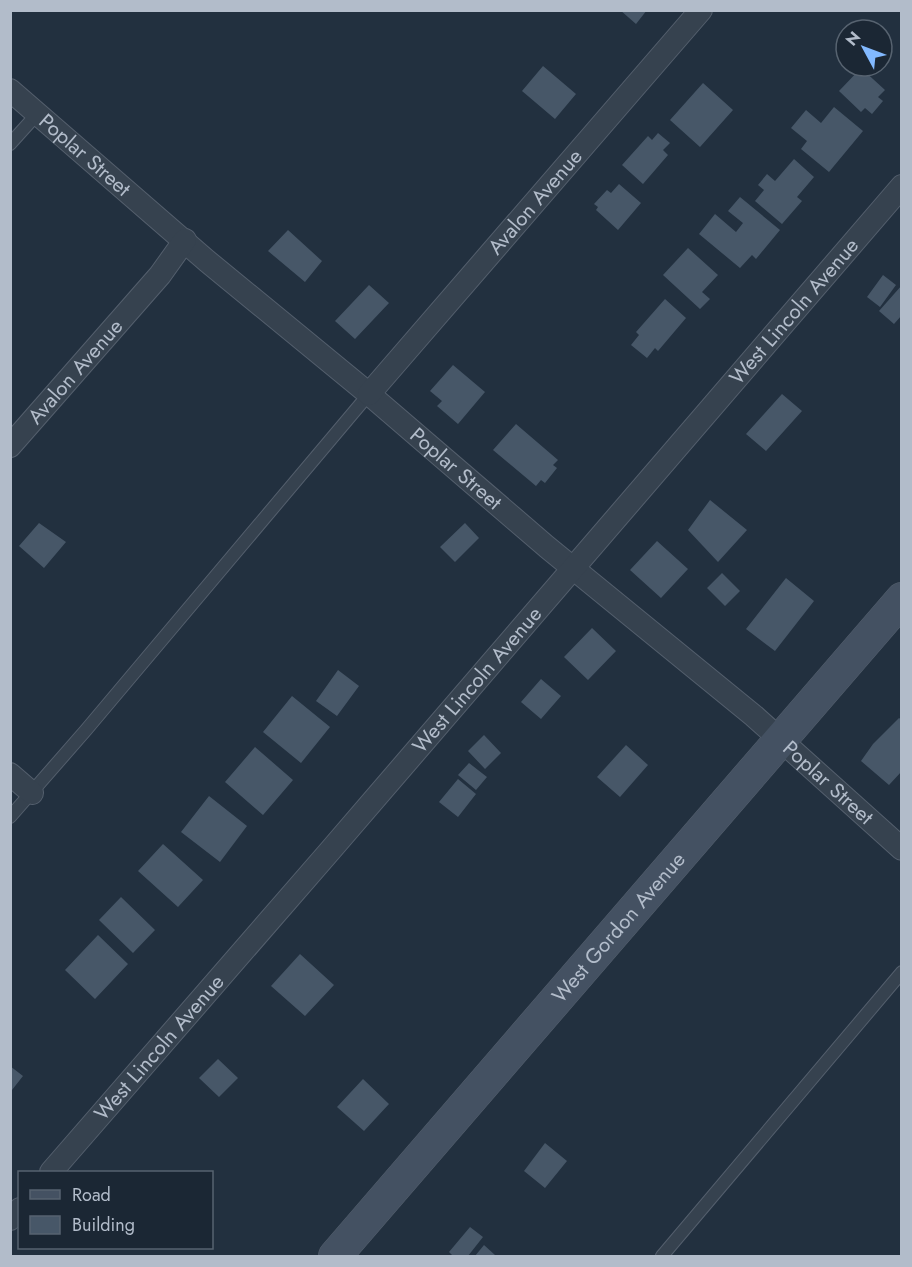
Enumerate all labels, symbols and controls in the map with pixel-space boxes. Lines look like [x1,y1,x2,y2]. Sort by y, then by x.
north arrow [834,18,894,78]
text: N [840,26,866,51]
street label: Poplar Street [32,107,137,203]
street label: Avalon Avenue [481,142,590,261]
street label: West Lincoln Avenue [722,231,866,391]
street label: Avalon Avenue [21,312,130,431]
street label: Poplar Street [403,420,508,517]
street label: West Lincoln Avenue [405,600,549,760]
street label: Poplar Street [776,734,880,831]
street label: West Gordon Avenue [545,845,692,1010]
street label: West Lincoln Avenue [87,968,231,1127]
legend [18,1171,213,1249]
text: Road [72,1182,111,1208]
text: Building [72,1212,135,1238]

